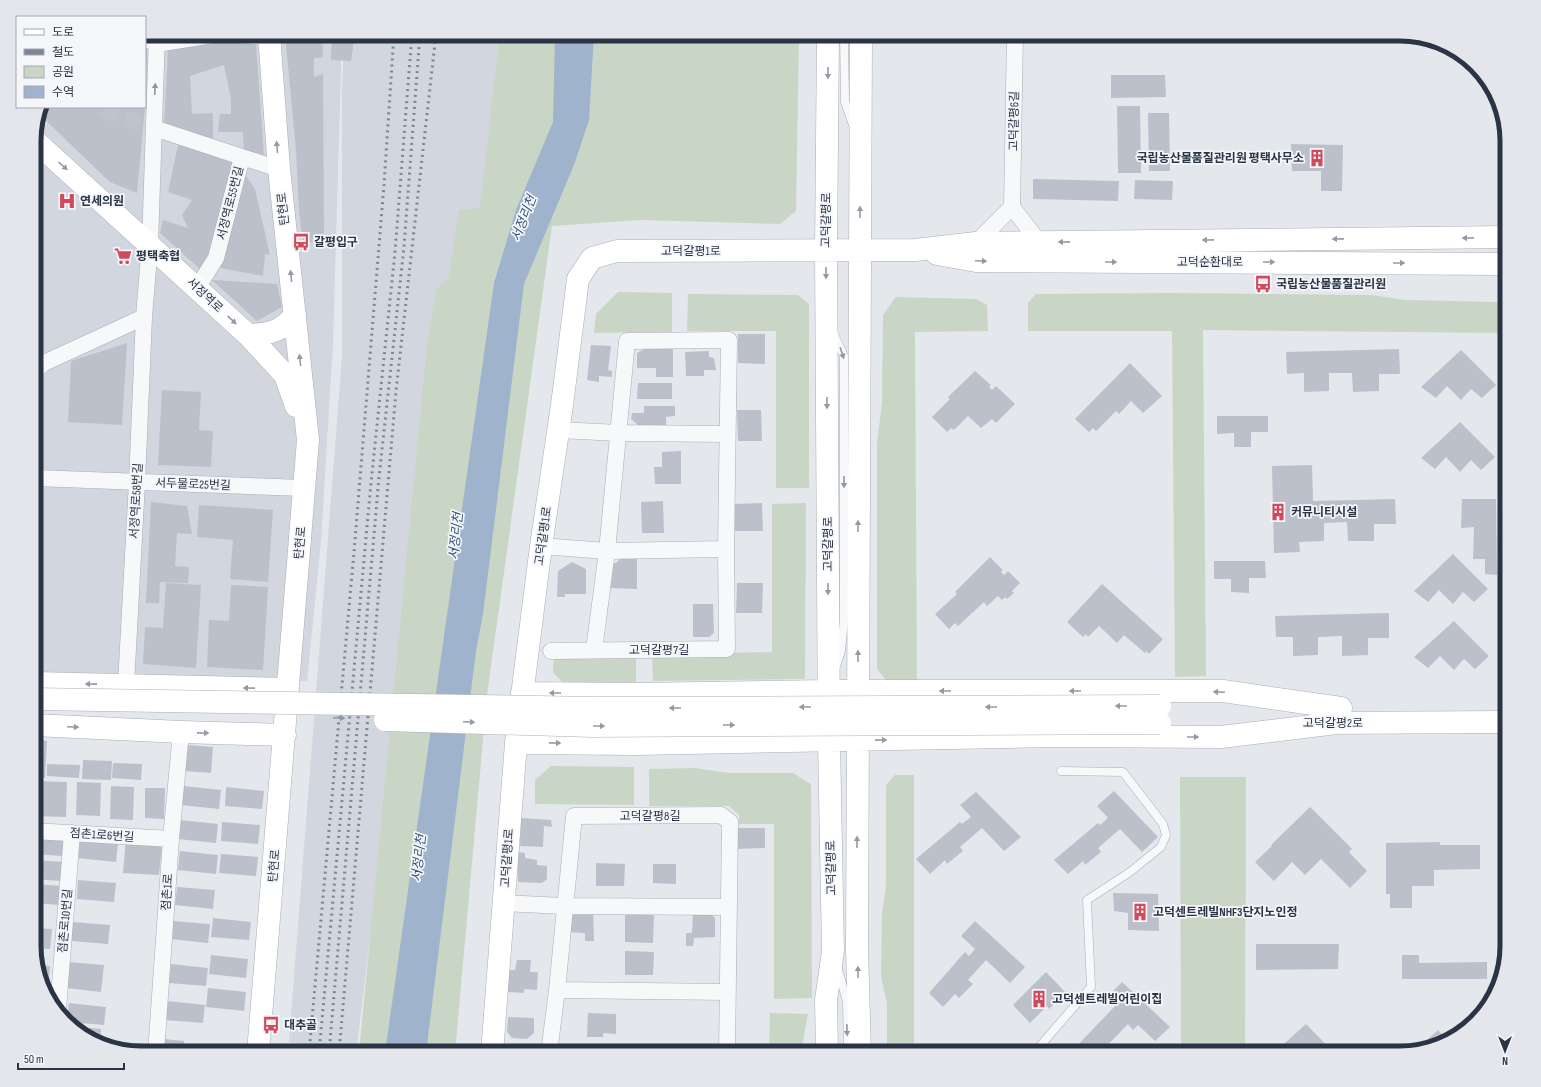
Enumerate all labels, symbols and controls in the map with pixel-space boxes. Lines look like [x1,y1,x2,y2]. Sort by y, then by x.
legend [16,16,146,108]
text: 도로 [52,25,74,40]
text: 철도 [52,45,74,60]
text: 공원 [52,65,74,80]
one-way arrow [825,67,831,80]
one-way arrow [152,82,158,95]
text: 수역 [52,85,74,100]
street label: 고덕갈평6길 [1006,91,1023,151]
one-way arrow [274,141,280,153]
building icon: 국립농산물품질관리원 평택사무소 [1307,148,1327,168]
place label: 국립농산물품질관리원 평택사무소 [1137,151,1304,166]
one-way arrow [58,161,68,171]
street label: 서정역로55번길 [214,164,247,242]
hospital icon: 연세의원 [57,191,77,211]
street label: 탄현로 [274,192,293,226]
water label: 서정리천 [508,192,540,244]
street label: 고덕갈평로 [819,192,834,248]
place label: 연세의원 [80,194,124,209]
one-way arrow [857,205,863,218]
bus stop icon: 갈평입구 [291,232,311,252]
place label: 갈평입구 [314,235,358,250]
one-way arrow [1461,235,1474,241]
one-way arrow [1331,236,1344,242]
one-way arrow [1201,237,1214,243]
one-way arrow [1057,239,1070,245]
street label: 고덕갈평1로 [661,244,721,259]
supermarket icon: 평택축협 [113,246,133,266]
place label: 평택축협 [136,249,180,264]
street label: 고덕순환대로 [1177,255,1243,270]
one-way arrow [975,258,988,264]
one-way arrow [1105,259,1118,265]
one-way arrow [1263,259,1276,265]
one-way arrow [1393,260,1406,266]
one-way arrow [823,267,829,280]
one-way arrow [287,270,294,282]
bus stop icon: 국립농산물품질관리원 [1253,274,1273,294]
street label: 서정역로 [183,275,226,316]
place label: 국립농산물품질관리원 [1276,277,1386,292]
one-way arrow [226,315,237,324]
one-way arrow [839,347,845,359]
one-way arrow [296,354,303,366]
one-way arrow [824,397,830,410]
street label: 서정역로58번길 [127,463,146,540]
street label: 서두물로25번길 [155,476,231,493]
one-way arrow [841,476,847,489]
building icon: 커뮤니티시설 [1268,502,1288,522]
place label: 커뮤니티시설 [1291,505,1357,520]
street label: 고덕갈평1로 [532,506,555,567]
water label: 서정리천 [446,510,467,561]
street label: 고덕갈평로 [821,516,836,572]
one-way arrow [855,519,861,532]
street label: 탄현로 [292,526,309,560]
one-way arrow [825,583,831,596]
street label: 고덕갈평7길 [629,643,689,658]
one-way arrow [855,649,861,662]
one-way arrow [85,681,97,688]
one-way arrow [242,685,255,691]
one-way arrow [938,688,951,694]
one-way arrow [1068,688,1081,694]
one-way arrow [1213,688,1225,695]
one-way arrow [548,690,561,696]
one-way arrow [1114,703,1127,709]
one-way arrow [798,704,811,710]
one-way arrow [984,704,997,710]
one-way arrow [668,705,681,711]
one-way arrow [333,715,345,722]
street label: 고덕갈평2로 [1303,716,1363,731]
one-way arrow [463,719,475,726]
one-way arrow [723,722,735,729]
one-way arrow [593,723,606,729]
one-way arrow [67,724,80,730]
one-way arrow [197,730,210,736]
one-way arrow [1187,734,1200,740]
one-way arrow [875,736,887,743]
one-way arrow [549,740,562,746]
street label: 고덕갈평8길 [620,809,680,824]
street label: 점촌1로6번길 [69,826,135,845]
street label: 고덕갈평1로 [498,828,517,888]
water label: 서정리천 [409,832,430,883]
one-way arrow [854,835,860,848]
street label: 고덕갈평로 [824,840,839,896]
street label: 탄현로 [266,849,283,883]
street label: 점촌1로 [159,873,176,911]
street label: 점촌로10번길 [55,888,76,954]
building icon: 고덕센트레빌NHF3단지노인정 [1130,902,1150,922]
place label: 고덕센트레빌NHF3단지노인정 [1153,905,1298,920]
one-way arrow [854,966,861,978]
building icon: 고덕센트레빌어린이집 [1029,989,1049,1009]
place label: 고덕센트레빌어린이집 [1052,992,1162,1007]
bus stop icon: 대추골 [261,1015,281,1035]
place label: 대추골 [284,1018,317,1033]
one-way arrow [844,1024,850,1037]
north arrow [1485,1031,1525,1071]
scale bar [18,1045,124,1071]
text: 50 m [24,1052,44,1067]
text: N [1502,1054,1508,1067]

